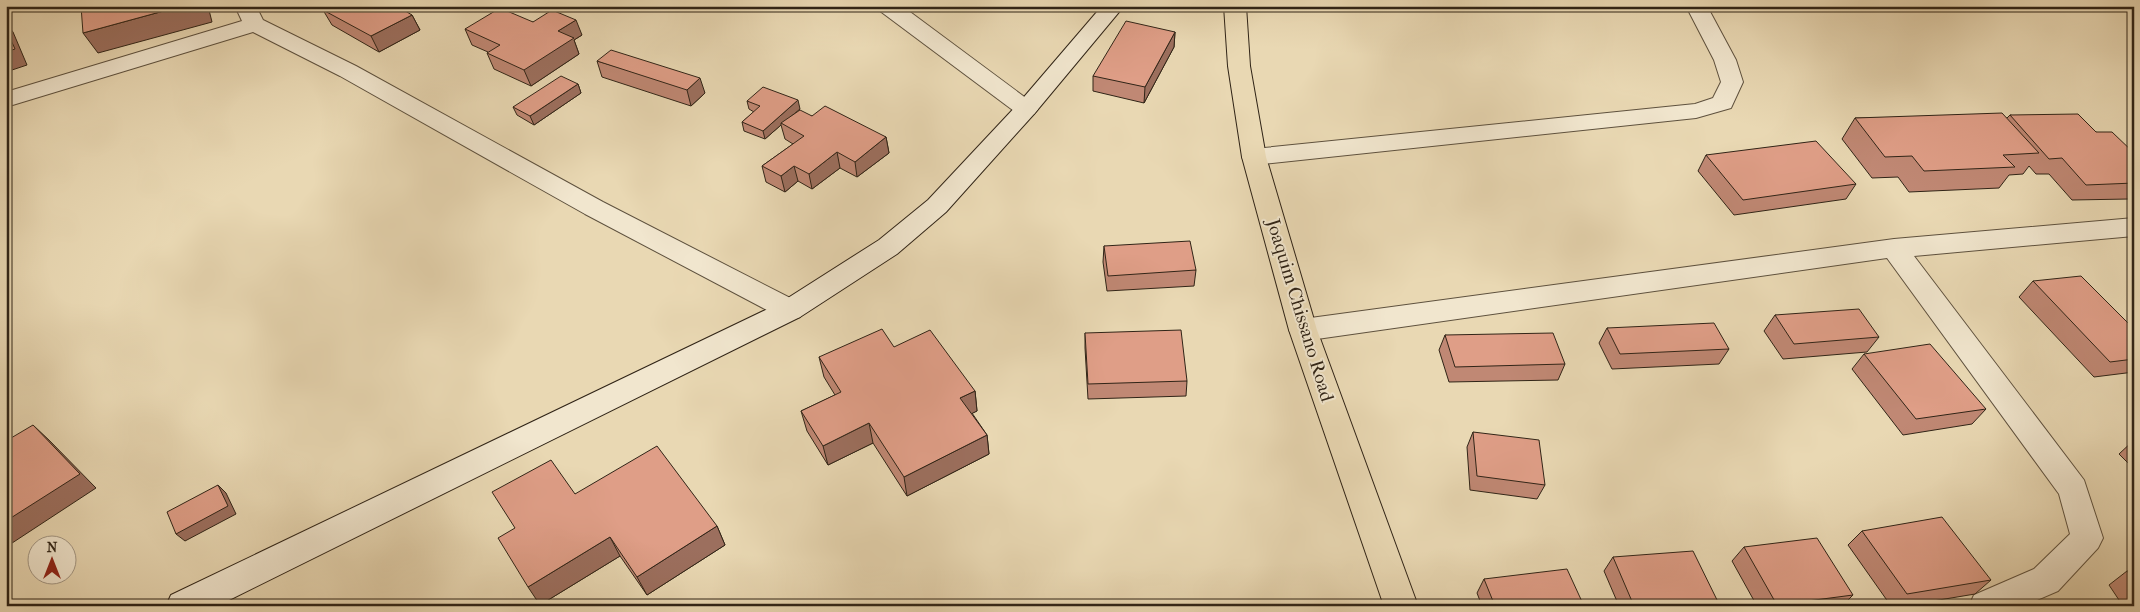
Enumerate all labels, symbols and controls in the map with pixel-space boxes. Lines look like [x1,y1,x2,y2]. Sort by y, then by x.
street label: Joaquim Chissano Road [1261,214,1339,405]
north arrow [28,534,78,584]
text: N [47,539,58,556]

